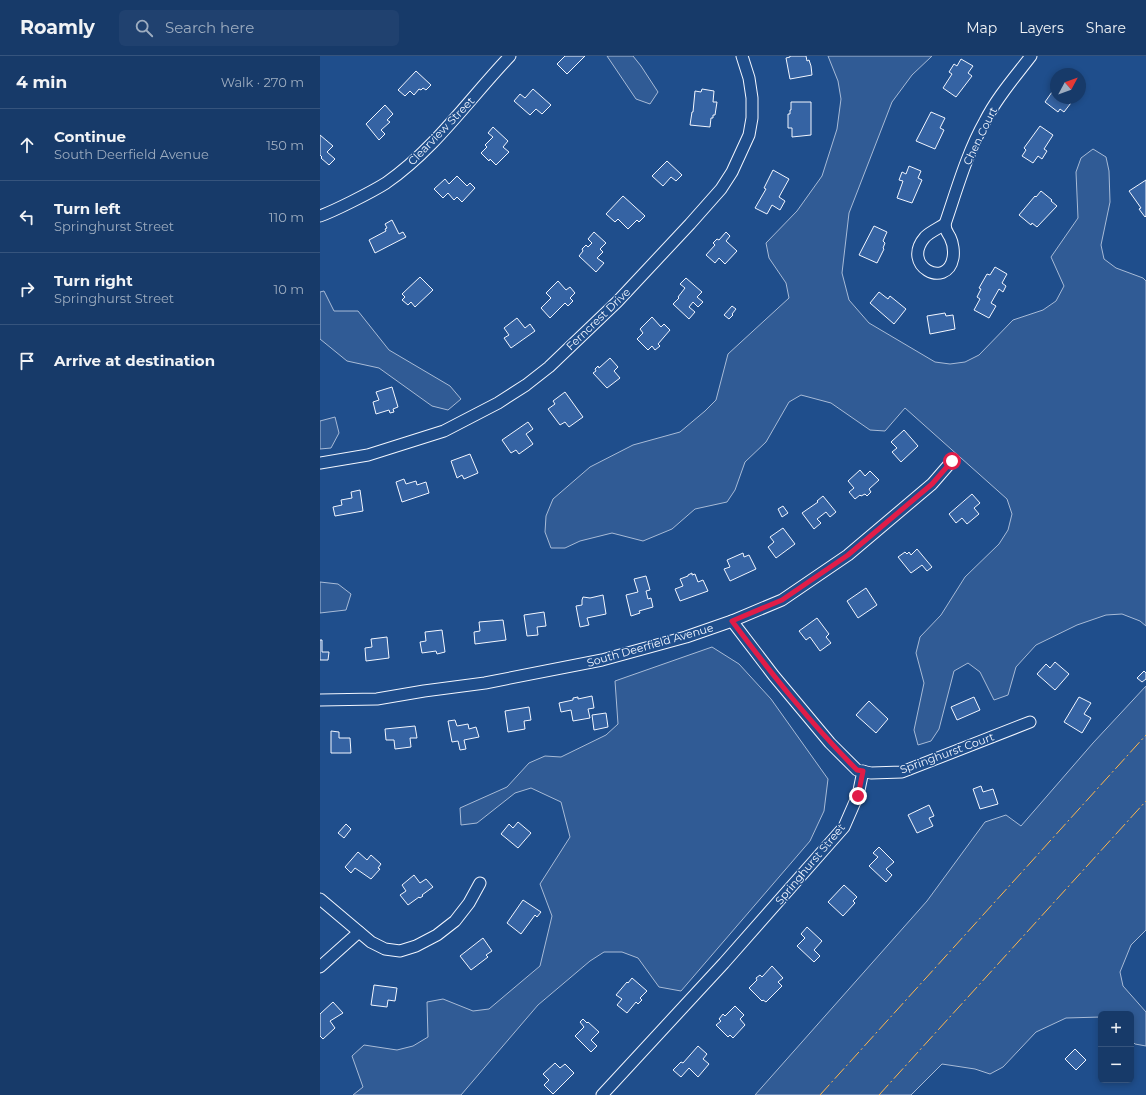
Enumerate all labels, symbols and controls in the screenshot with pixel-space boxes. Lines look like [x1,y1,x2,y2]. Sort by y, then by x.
search box [119,10,399,46]
text: Roamly [20,16,95,39]
icon: search [133,17,155,39]
text: Search here [165,18,254,37]
text: Map [966,19,997,37]
text: Layers [1019,19,1064,37]
text: Share [1086,19,1126,37]
north arrow [1050,68,1086,104]
text: 4 min [16,72,67,92]
text: Walk · 270 m [221,74,304,90]
street label: Clearview Street [405,94,478,168]
street label: Chen Court [960,104,1000,167]
text: Continue [54,127,126,146]
icon: ahead [16,134,38,156]
text: 150 m [266,137,304,153]
text: South Deerfield Avenue [54,146,209,162]
text: Turn left [54,199,121,218]
icon: left [16,206,38,228]
text: 110 m [269,209,304,225]
text: Springhurst Street [54,218,174,234]
text: Turn right [54,271,133,290]
icon: right [16,278,38,300]
text: 10 m [274,281,304,297]
street label: Ferncrest Drive [563,285,633,353]
text: Springhurst Street [54,290,174,306]
icon: arrive [16,350,38,372]
text: Arrive at destination [54,351,215,370]
route start [943,452,961,470]
street label: South Deerfield Avenue [585,620,715,670]
street label: Springhurst Court [898,729,997,777]
route end [849,787,867,805]
street label: Springhurst Street [772,820,848,907]
map controls [1098,1011,1134,1083]
button: + [1098,1011,1134,1047]
button: − [1098,1047,1134,1083]

